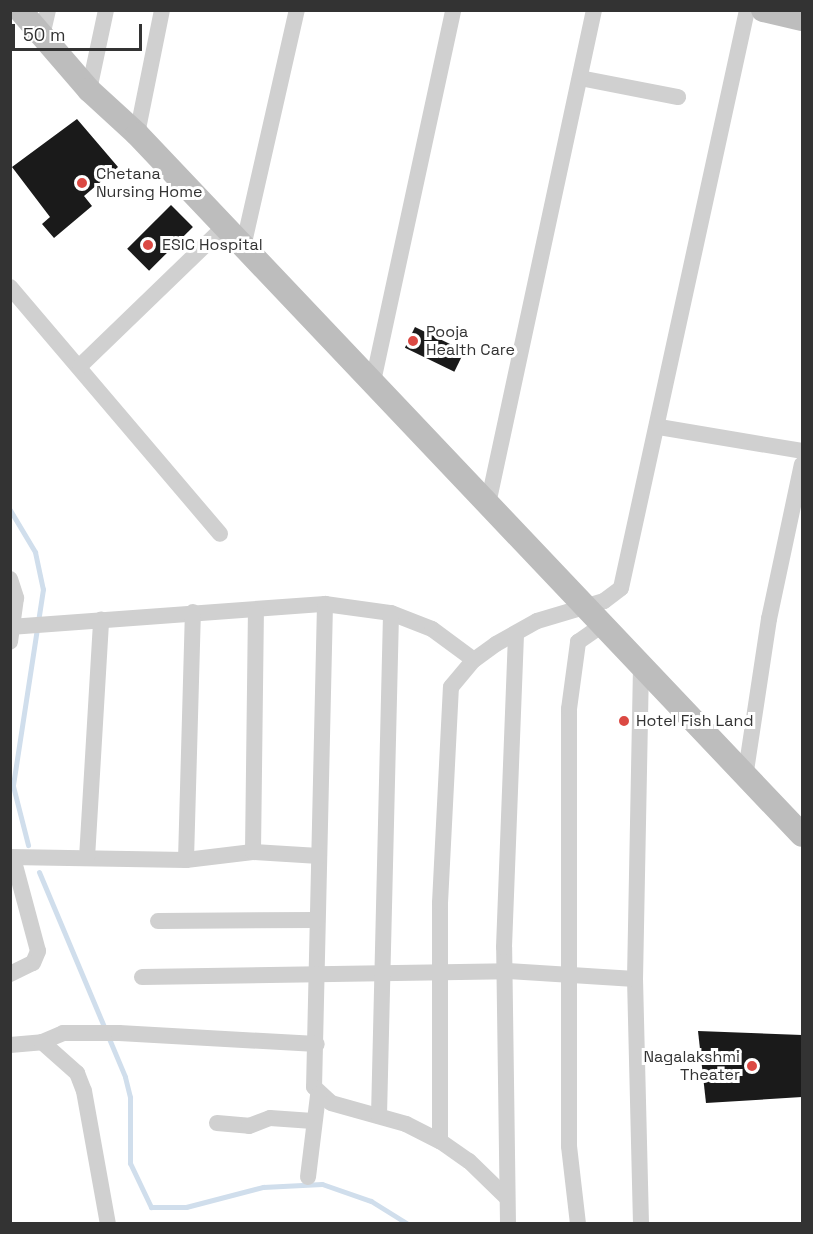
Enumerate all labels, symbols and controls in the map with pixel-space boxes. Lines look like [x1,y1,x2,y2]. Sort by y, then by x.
scale bar [15,12,146,50]
text: 50 m [23,23,65,46]
place label: Chetana Nursing Home [96,164,202,202]
marker: Chetana Nursing Home [73,174,91,192]
place label: ESIC Hospital [162,235,263,255]
marker: ESIC Hospital [139,236,157,254]
place label: Pooja Health Care [426,322,515,360]
marker: Pooja Health Care [404,332,422,350]
place label: Hotel Fish Land [636,711,754,731]
marker: Hotel Fish Land [617,714,631,728]
place label: Nagalakshmi Theater [643,1047,740,1085]
marker: Nagalakshmi Theater [745,1059,759,1073]

